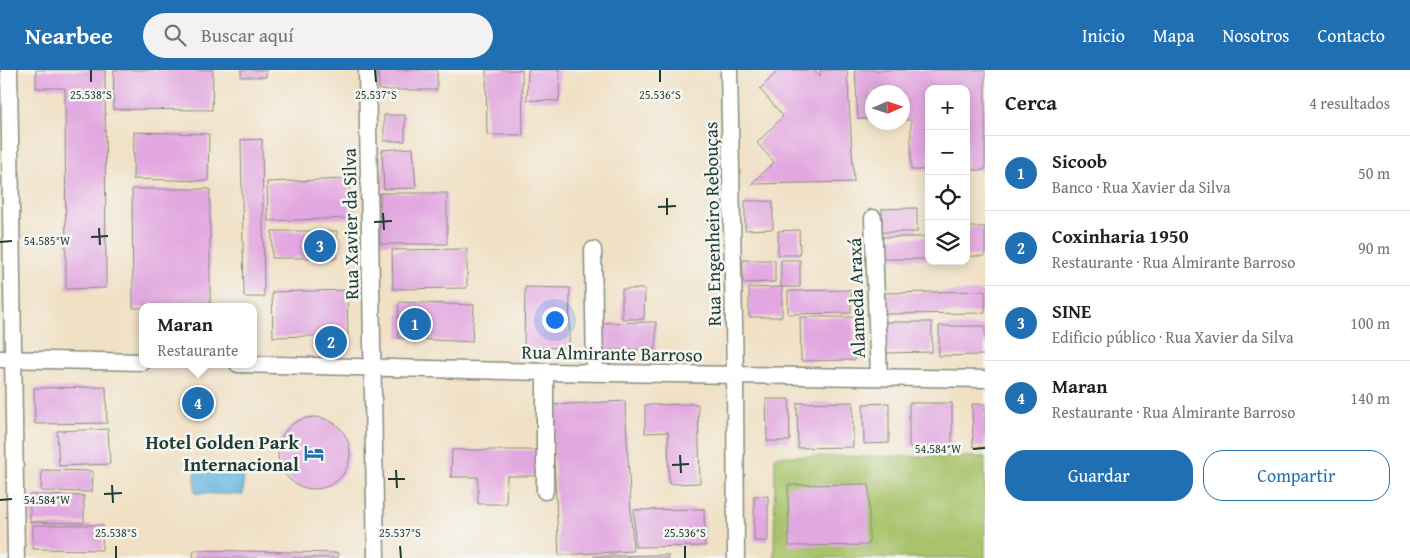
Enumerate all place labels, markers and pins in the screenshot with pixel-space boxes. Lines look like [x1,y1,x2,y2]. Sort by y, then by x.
pin: 3 [304,227,336,265]
pin: 1 [399,305,431,343]
pin: 2 [315,323,347,361]
pin: 4 [182,384,214,422]
place label: Hotel Golden Park Internacional [146,428,299,478]
hotel icon: Hotel Golden Park Internacional [303,442,325,464]

